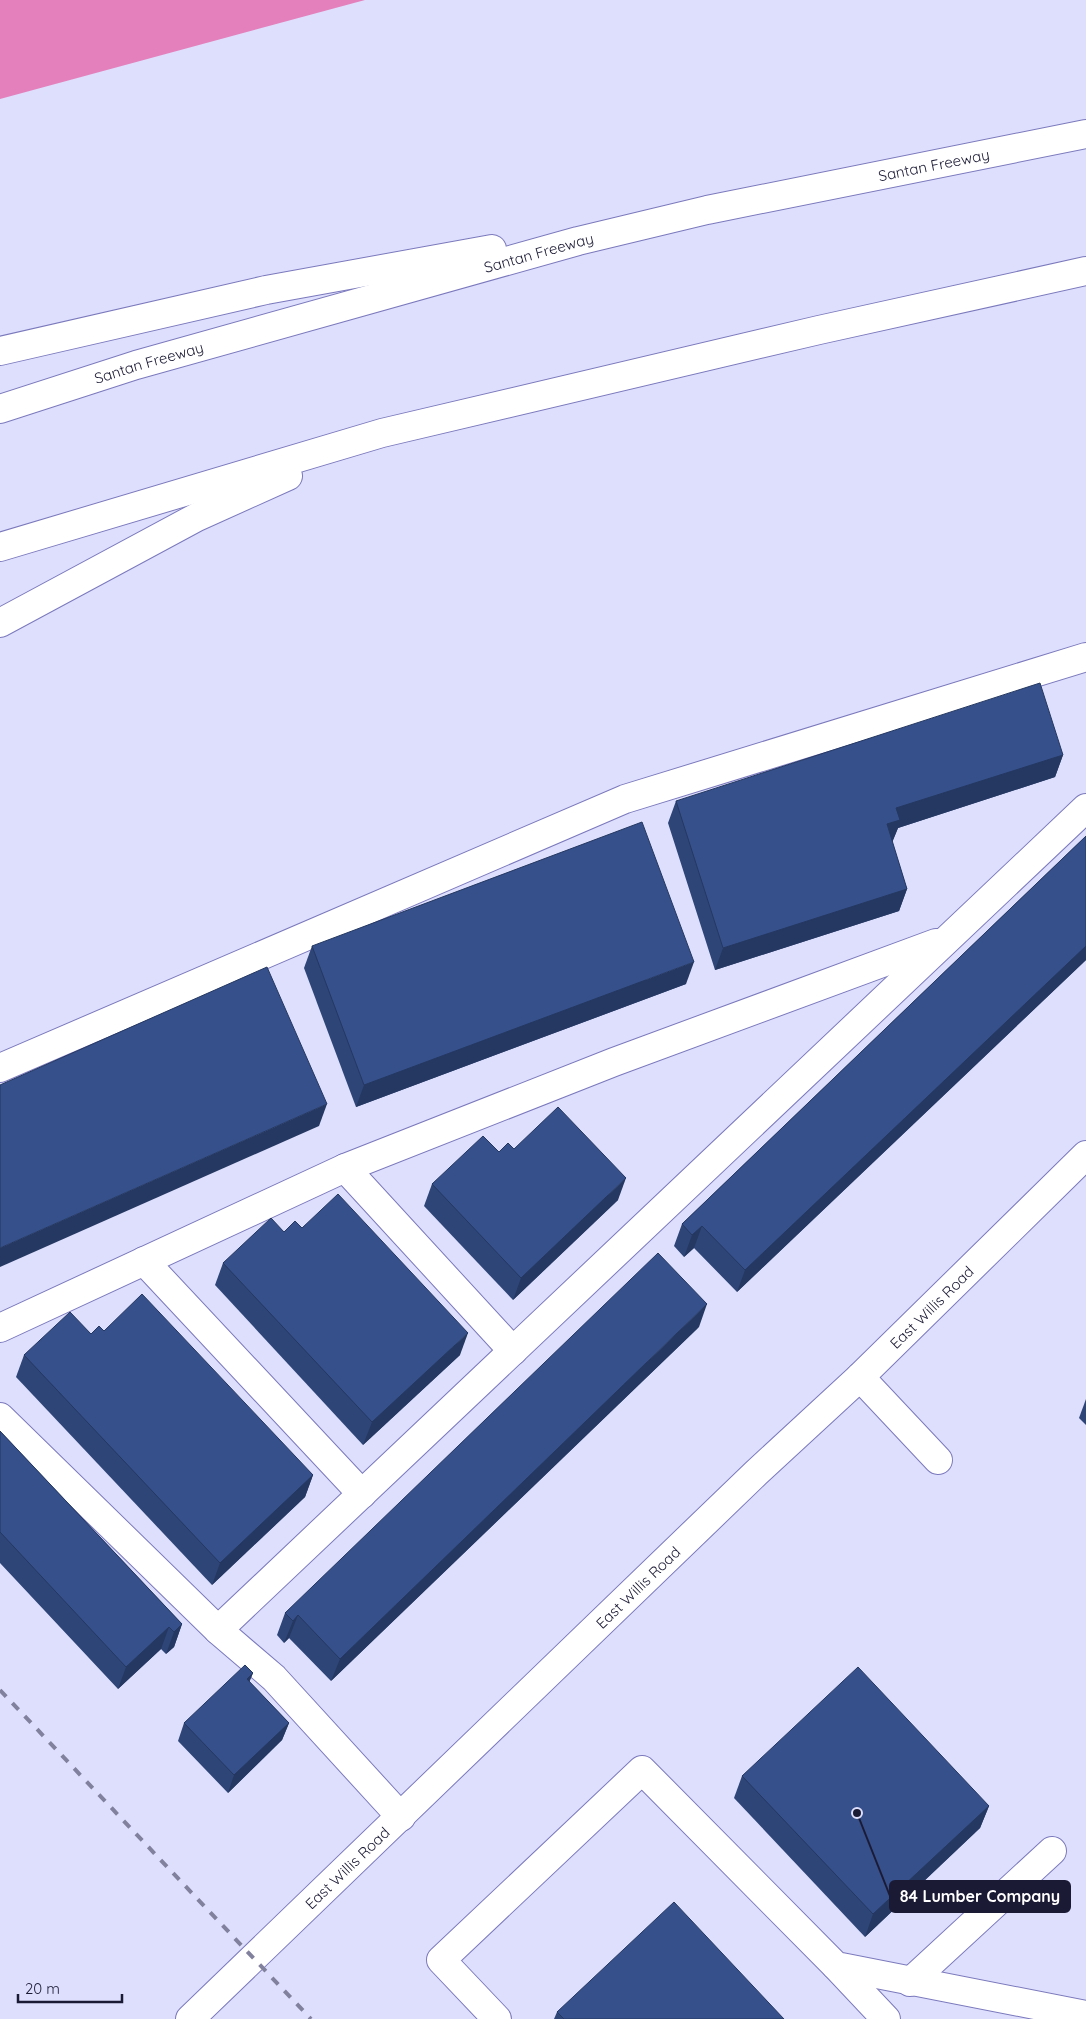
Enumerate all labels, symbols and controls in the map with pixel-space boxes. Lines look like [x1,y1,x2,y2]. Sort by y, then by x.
street label: Santan Freeway [877,144,991,185]
street label: Santan Freeway [482,228,595,276]
street label: Santan Freeway [92,337,206,387]
street label: East Willis Road [885,1262,977,1352]
street label: East Willis Road [591,1542,684,1632]
street label: East Willis Road [301,1823,393,1913]
callout: 84 Lumber Company [890,1881,1070,1912]
text: 84 Lumber Company [900,1886,1060,1906]
scale bar [18,1972,121,2004]
text: 20 m [25,1979,60,1998]

